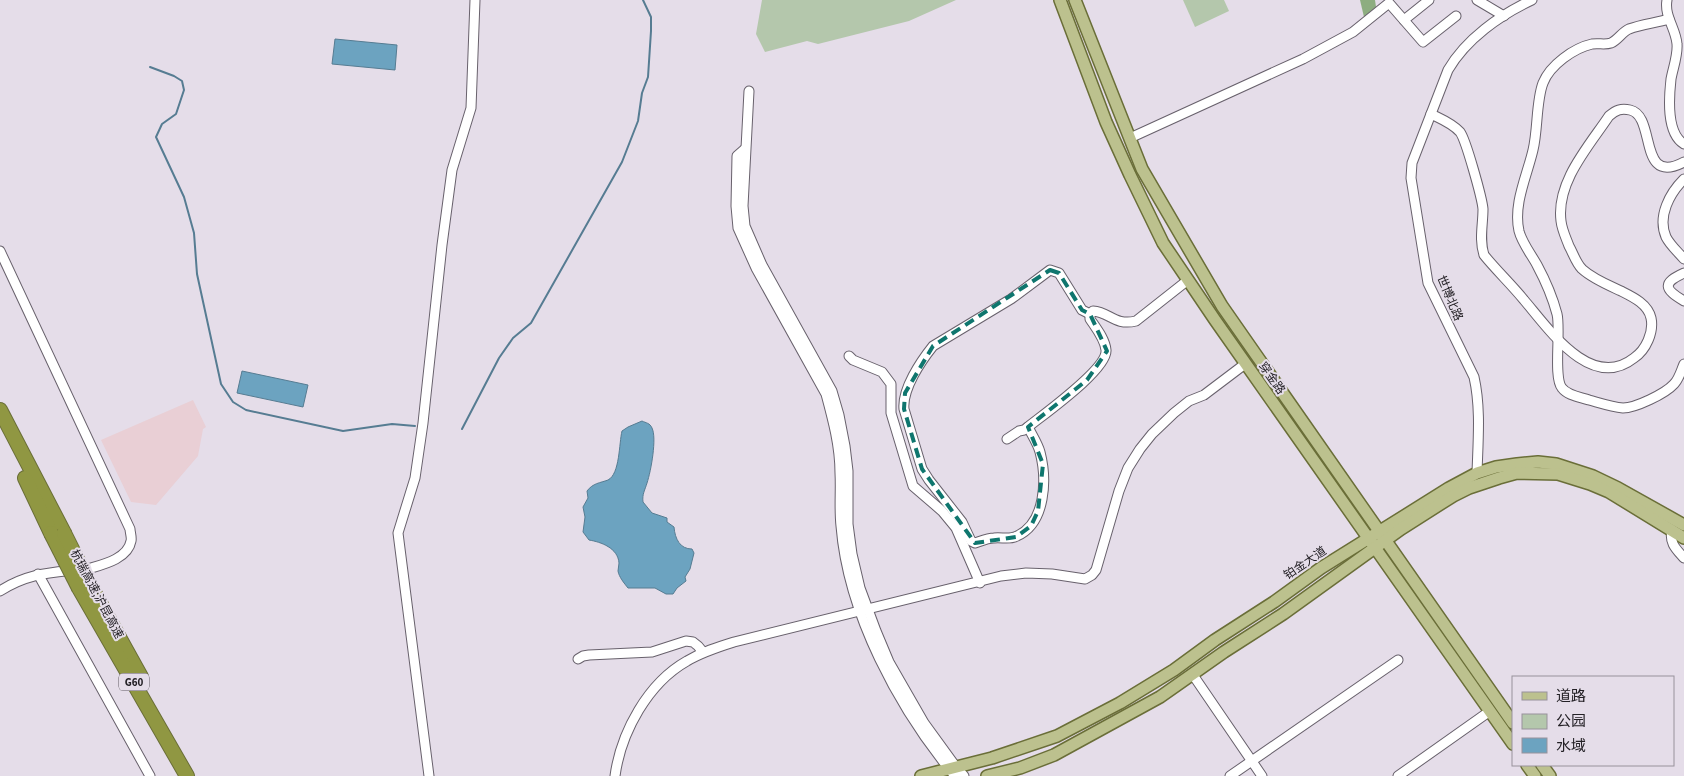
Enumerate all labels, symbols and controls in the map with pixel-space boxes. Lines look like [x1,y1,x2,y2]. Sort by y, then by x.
street label: 世博北路 [1432,273,1467,324]
street label: 穿金路 [1254,359,1289,398]
street label: 铂金大道 [1281,543,1330,584]
street label: 杭瑞高速;沪昆高速 [66,547,127,642]
road number: G60 [119,674,149,690]
legend [1512,676,1674,766]
text: 道路 [1556,686,1586,707]
text: 公园 [1556,711,1586,732]
text: 水域 [1556,736,1586,757]

